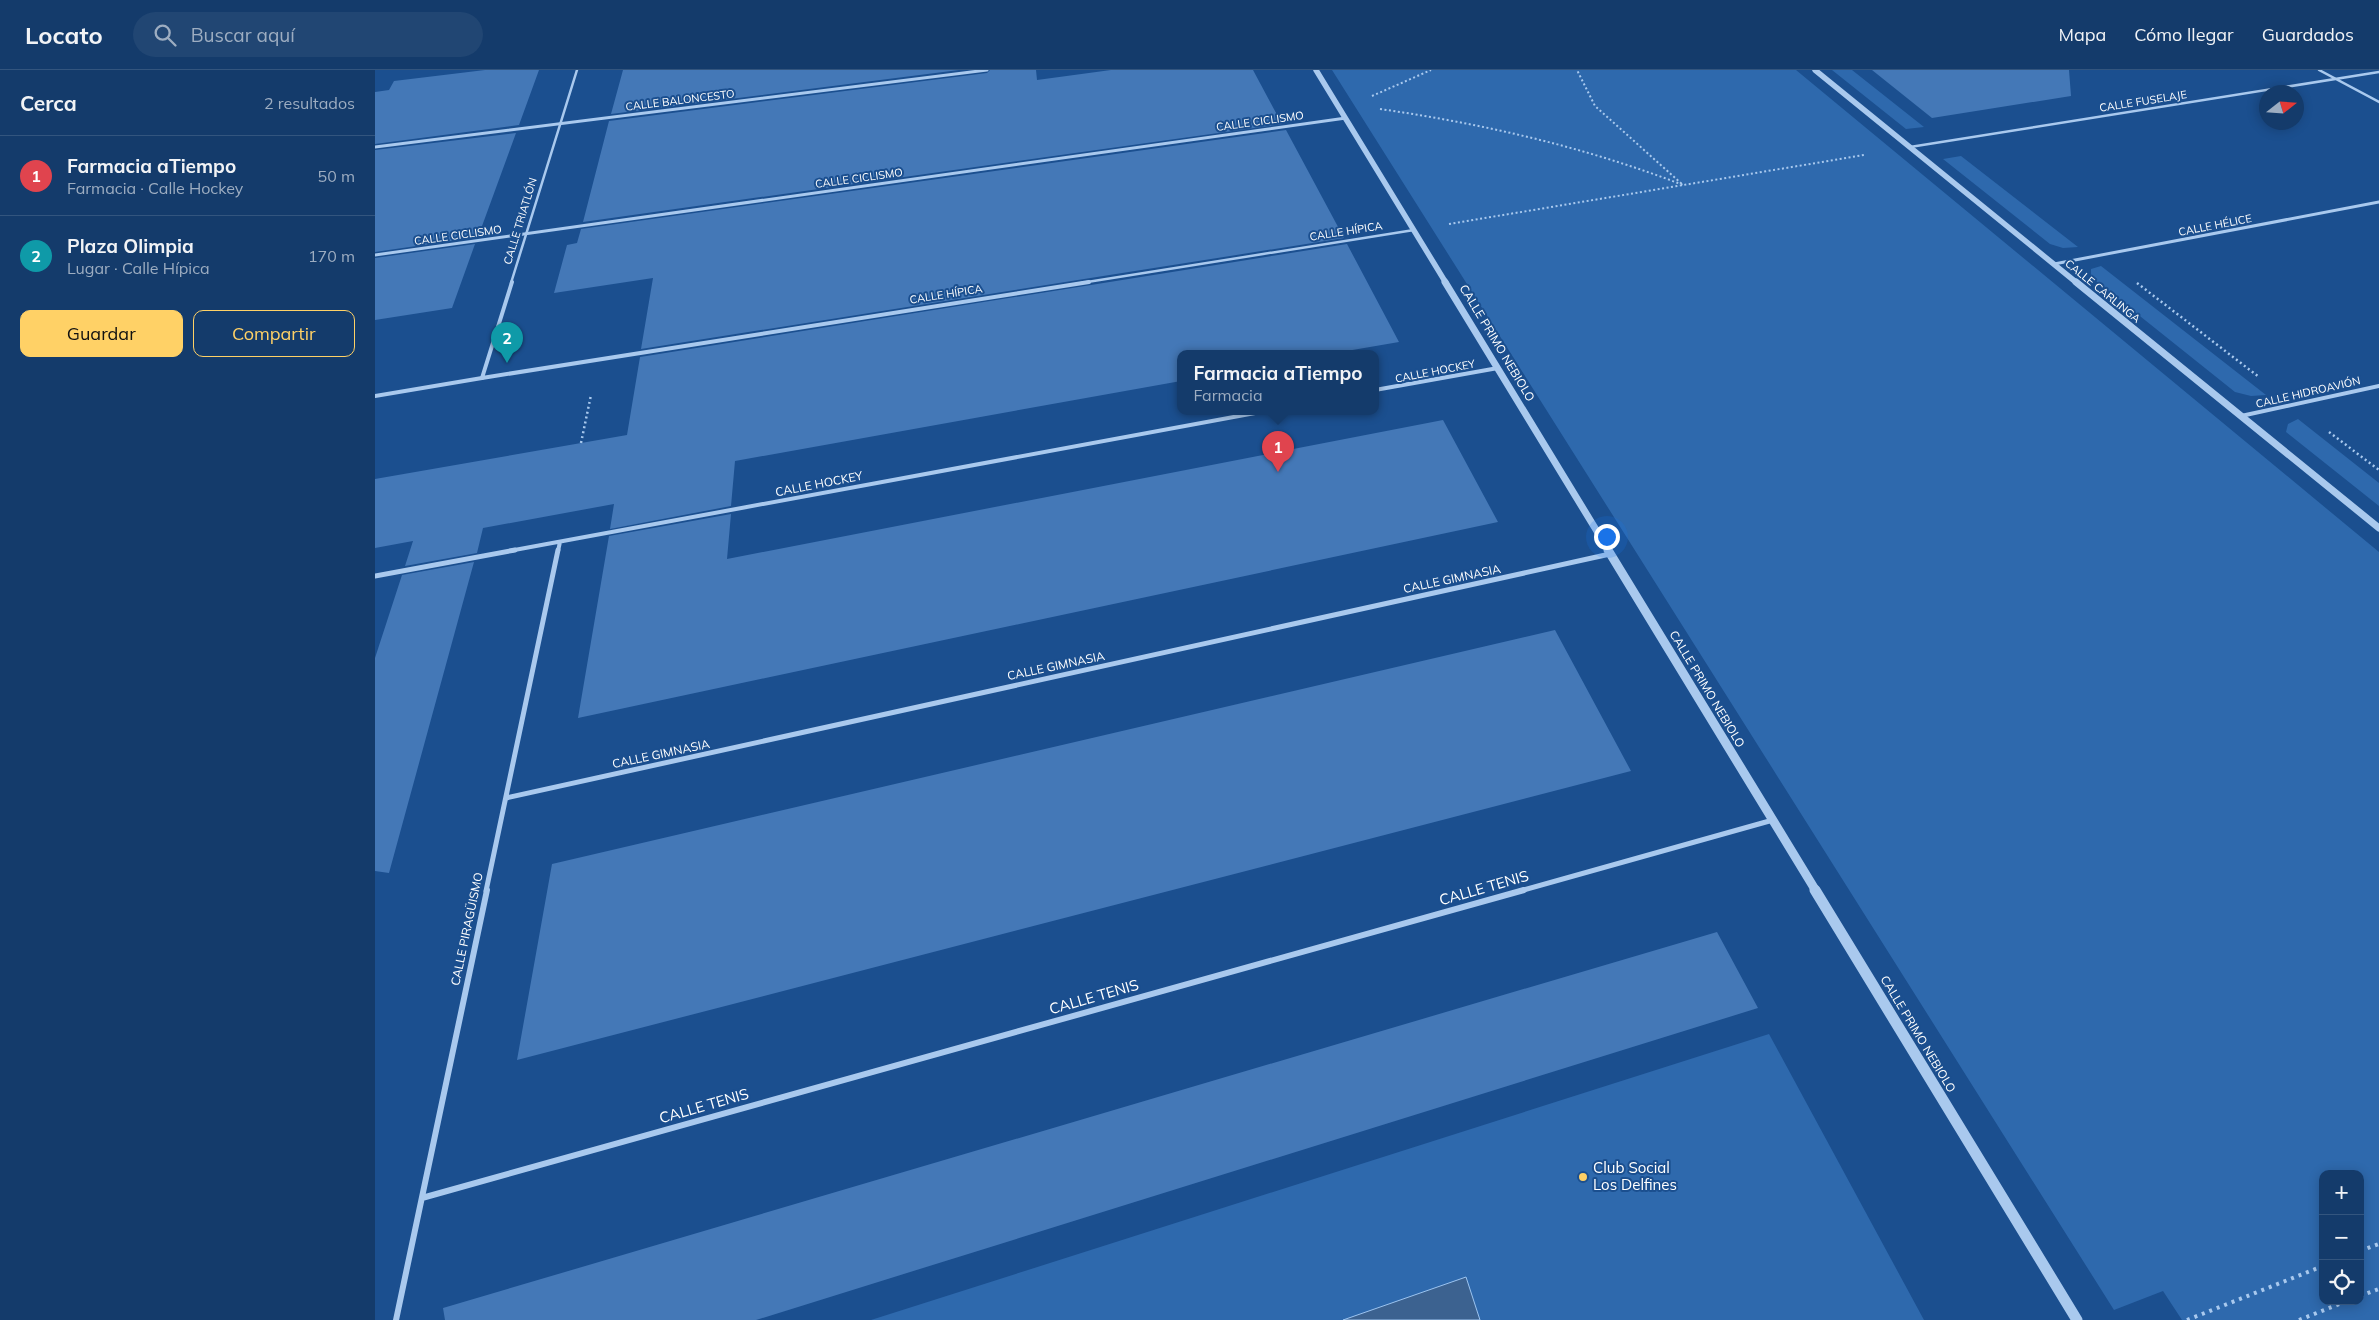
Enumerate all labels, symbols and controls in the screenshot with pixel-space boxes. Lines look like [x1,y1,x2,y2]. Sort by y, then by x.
search box [133,12,483,57]
text: Locato [25,20,103,50]
icon: search [151,21,179,49]
text: Buscar aquí [191,23,295,47]
text: Mapa [2058,23,2106,46]
text: Cómo llegar [2134,23,2234,46]
text: Guardados [2262,23,2354,46]
north arrow [2259,85,2304,130]
street label: CALLE BALONCESTO [625,86,735,114]
street label: CALLE FUSELAJE [2098,87,2188,115]
text: Cerca [20,90,77,116]
text: 2 resultados [264,93,355,113]
street label: CALLE CICLISMO [1215,108,1305,134]
text: Farmacia aTiempo [67,154,236,178]
street label: CALLE CICLISMO [814,165,904,191]
text: 1 [31,166,41,186]
text: 50 m [318,166,355,186]
street label: CALLE TRIATLÓN [500,176,540,266]
text: Farmacia · Calle Hockey [67,178,243,198]
street label: CALLE HÉLICE [2177,211,2253,239]
street label: CALLE HÍPICA [1309,218,1383,244]
street label: CALLE CICLISMO [413,222,503,248]
text: Plaza Olimpia [67,234,194,258]
text: 2 [31,246,41,266]
text: 170 m [308,246,355,266]
street label: CALLE CARLINGA [2062,256,2144,326]
text: Lugar · Calle Hípica [67,258,210,278]
street label: CALLE HÍPICA [909,281,983,307]
street label: CALLE PRIMO NEBIOLO [1457,281,1538,404]
button: Guardar [20,310,183,357]
button: Compartir [193,310,355,357]
pin: 2 [491,322,523,363]
popup [1177,350,1379,415]
street label: CALLE HOCKEY [1394,356,1477,386]
text: Farmacia aTiempo [1193,361,1363,385]
street label: CALLE HIDROAVIÓN [2254,373,2362,411]
text: Farmacia [1193,385,1262,405]
pin: 1 [1262,431,1294,472]
street label: CALLE HOCKEY [774,468,865,499]
your location [1594,524,1620,550]
street label: CALLE GIMNASIA [1402,561,1502,596]
street label: CALLE PRIMO NEBIOLO [1667,627,1748,750]
street label: CALLE GIMNASIA [1006,648,1106,683]
street label: CALLE GIMNASIA [611,736,711,771]
street label: CALLE TENIS [1437,866,1531,909]
street label: CALLE PIRAGÜISMO [447,871,486,987]
street label: CALLE PRIMO NEBIOLO [1878,972,1959,1095]
street label: CALLE TENIS [1047,975,1141,1018]
street label: CALLE TENIS [657,1084,751,1127]
place label: Club Social Los Delfines [1593,1158,1677,1194]
map controls [2319,1170,2364,1305]
button: + [2319,1170,2364,1215]
marker: Club Social Los Delfines [1577,1171,1589,1183]
button: − [2319,1215,2364,1260]
button: locate [2319,1260,2364,1305]

